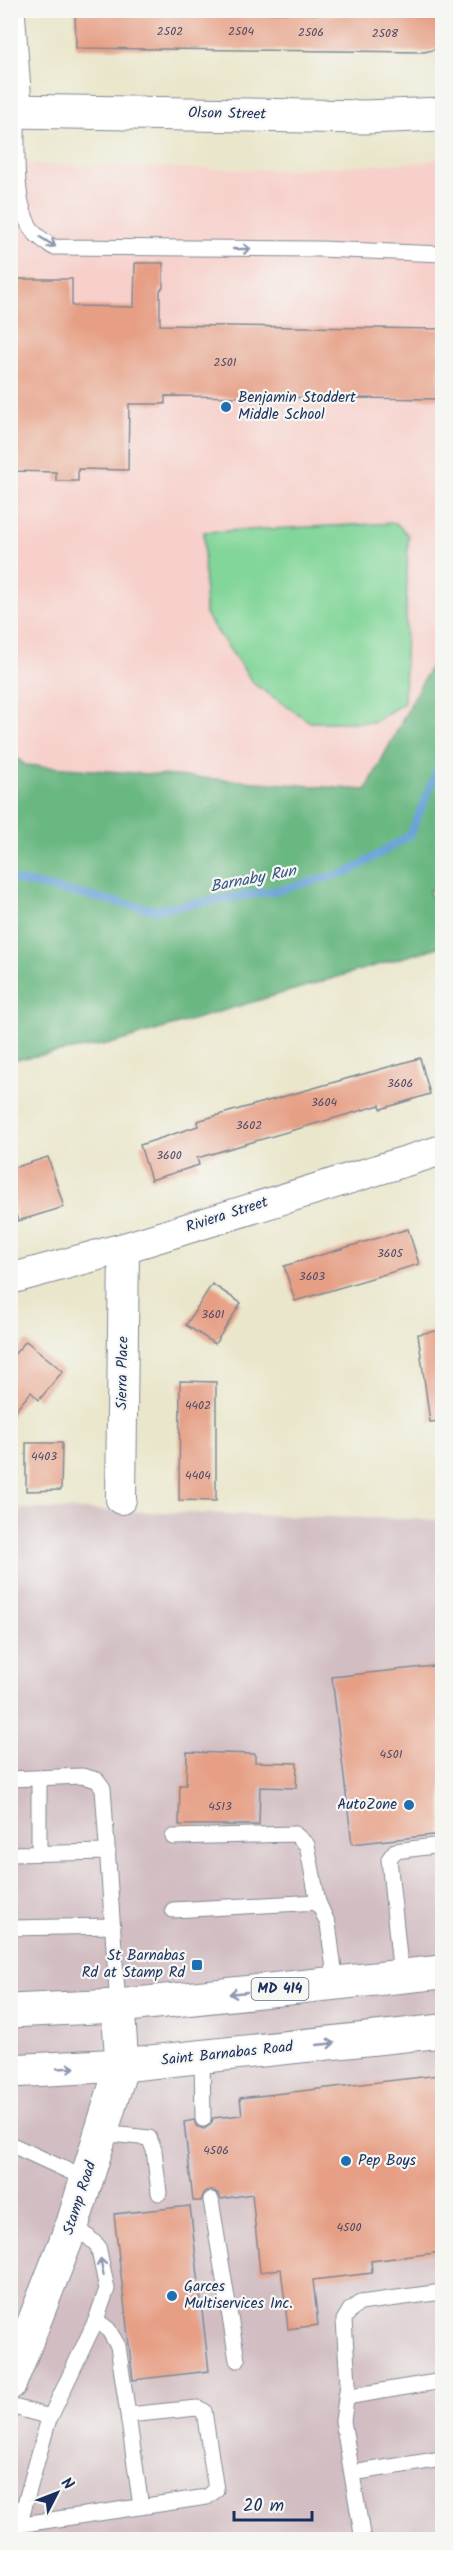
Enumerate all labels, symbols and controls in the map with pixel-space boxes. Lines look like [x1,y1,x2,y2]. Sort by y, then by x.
house number: 2502 [157,22,183,41]
house number: 2504 [228,22,254,41]
house number: 2506 [298,23,324,42]
house number: 2508 [372,24,399,43]
street label: Olson Street [188,101,266,127]
one-way arrow [40,236,57,249]
one-way arrow [231,243,251,255]
house number: 2501 [213,353,237,372]
place label: Benjamin Stoddert Middle School [238,386,356,427]
marker: Benjamin Stoddert Middle School [219,400,233,414]
water label: Barnaby Run [208,858,299,900]
house number: 3606 [387,1074,413,1093]
house number: 3604 [311,1093,337,1112]
house number: 3602 [236,1116,262,1135]
house number: 3600 [156,1146,182,1165]
street label: Riviera Street [183,1190,271,1240]
house number: 3605 [377,1244,405,1263]
house number: 3603 [299,1267,325,1286]
house number: 3601 [201,1305,225,1324]
street label: Sierra Place [110,1336,136,1410]
house number: 4402 [185,1396,211,1415]
house number: 4403 [31,1447,57,1466]
house number: 4404 [185,1466,211,1485]
house number: 4501 [380,1745,403,1764]
place label: AutoZone [337,1793,397,1817]
house number: 4513 [208,1797,232,1816]
marker: AutoZone [402,1798,416,1812]
place label: St Barnabas Rd at Stamp Rd [82,1944,186,1985]
marker: St Barnabas Rd at Stamp Rd [190,1958,204,1972]
road number: MD 414 [252,1978,308,2000]
one-way arrow [229,1988,249,1999]
street label: Saint Barnabas Road [160,2035,295,2073]
one-way arrow [316,2038,335,2049]
one-way arrow [56,2062,75,2073]
house number: 4506 [203,2141,229,2160]
place label: Pep Boys [358,2149,416,2173]
marker: Pep Boys [339,2154,353,2168]
street label: Stamp Road [57,2158,103,2238]
house number: 4500 [336,2218,362,2237]
one-way arrow [96,2258,107,2278]
place label: Garces Multiservices Inc. [184,2275,293,2316]
marker: Garces Multiservices Inc. [165,2289,179,2303]
north arrow [27,2463,87,2523]
text: N [54,2472,80,2496]
scale bar [234,2484,312,2522]
text: 20 m [243,2492,284,2521]

